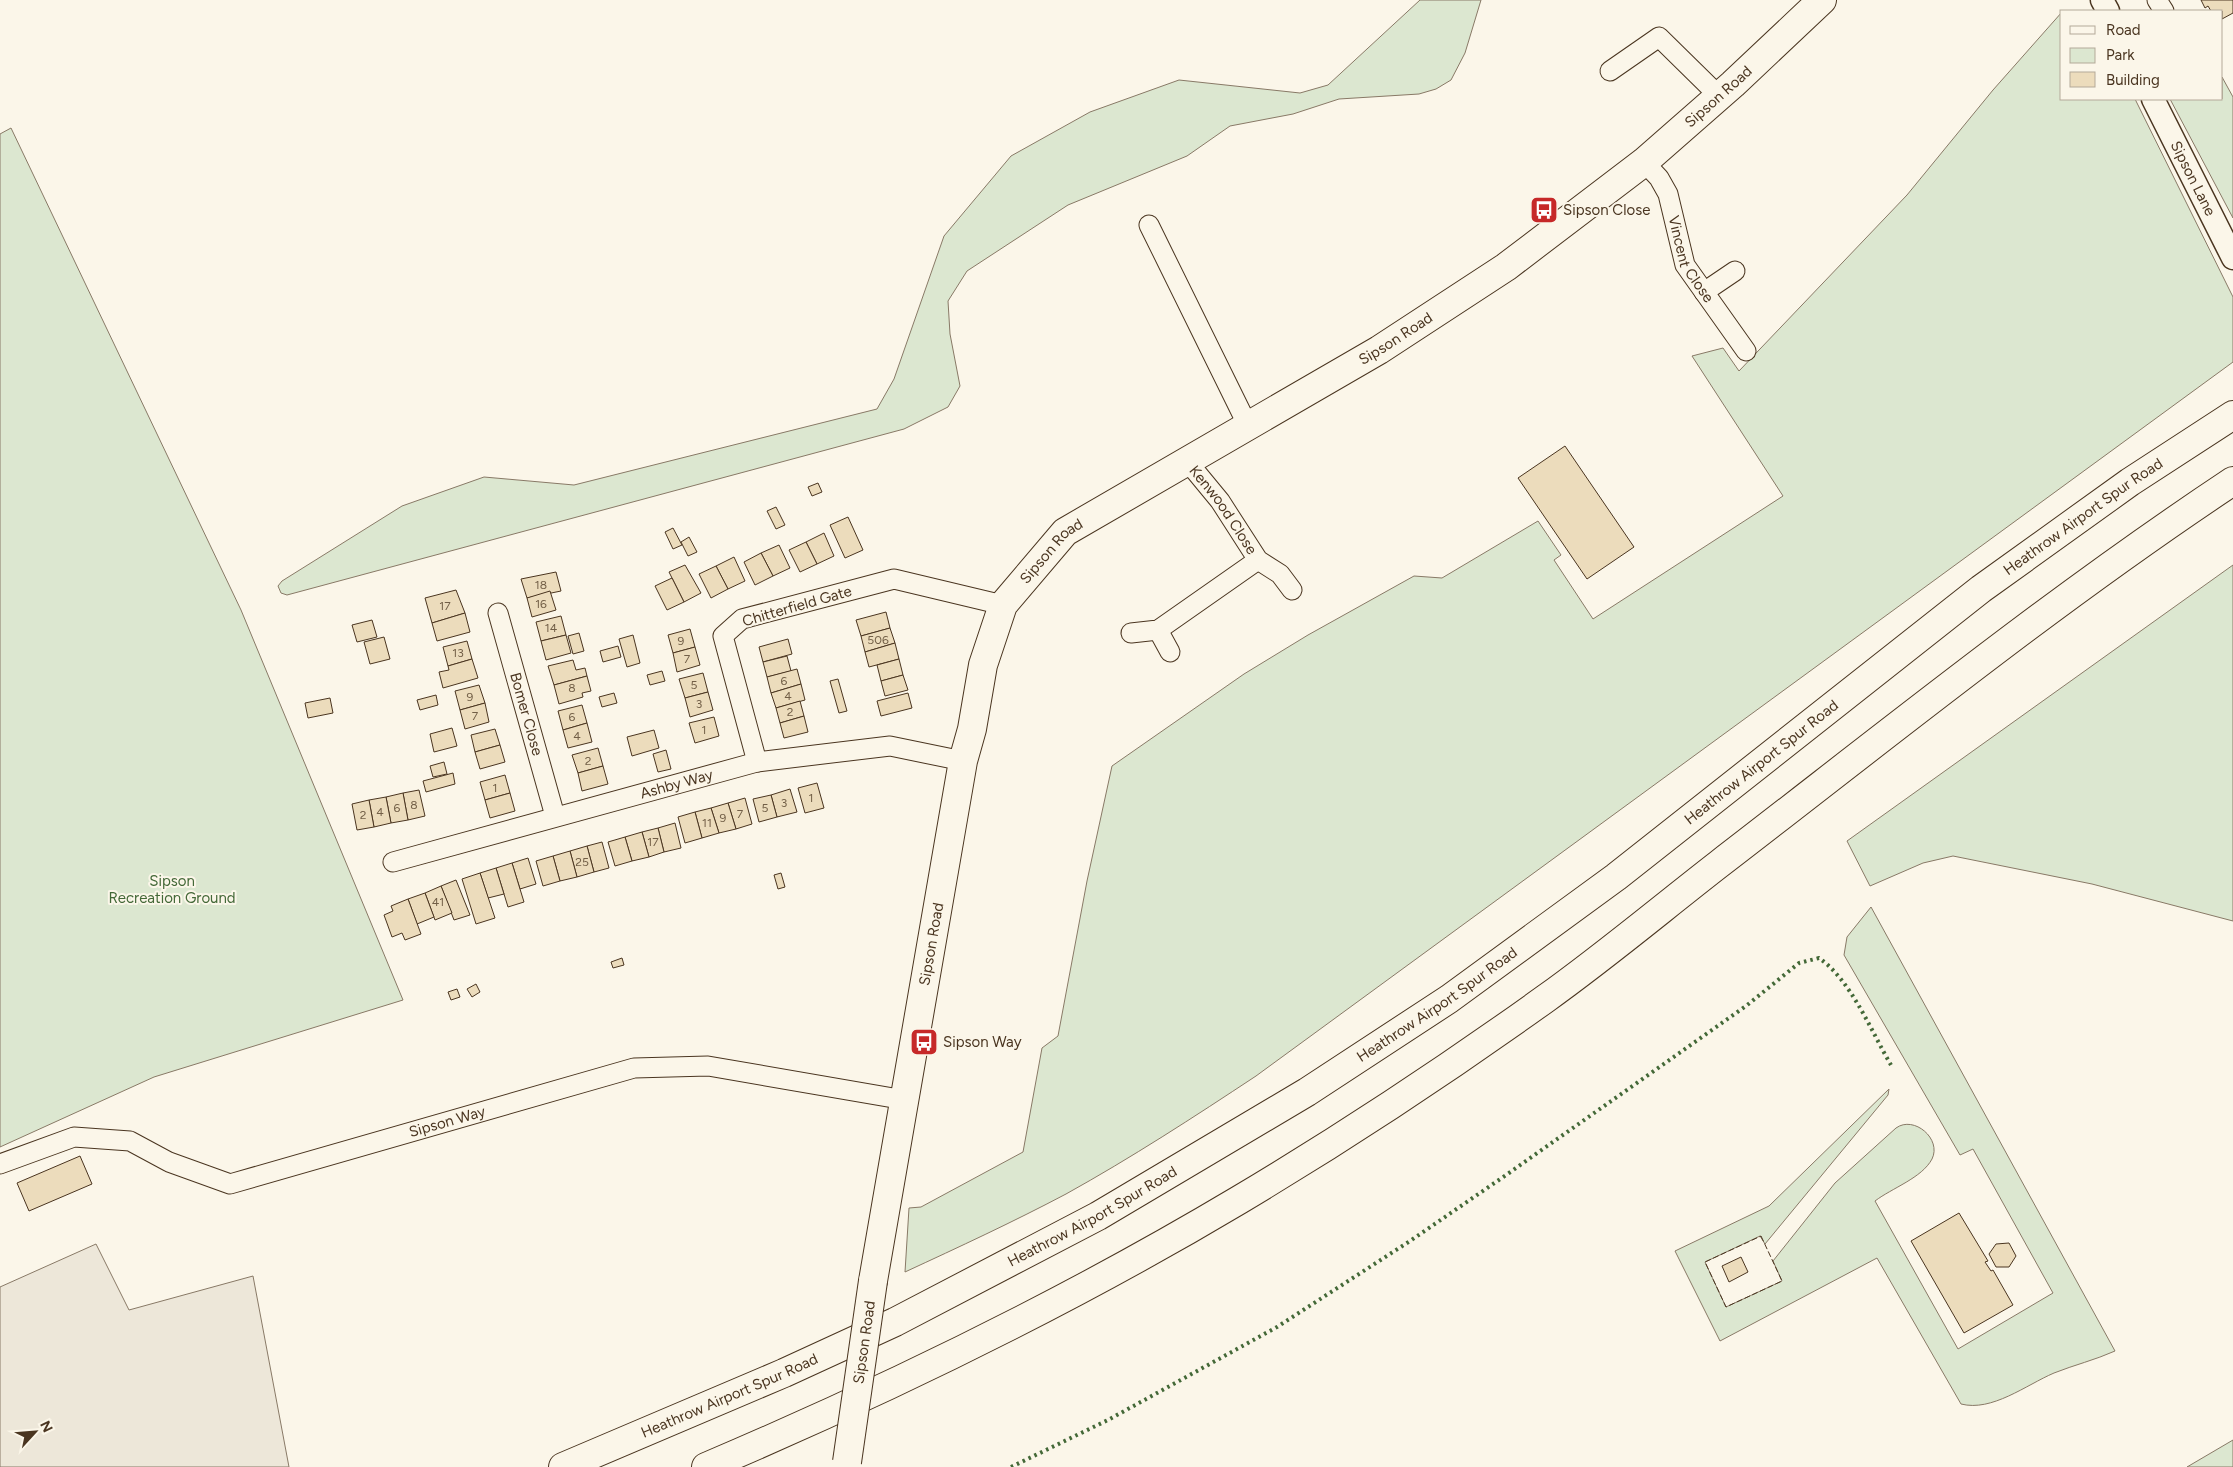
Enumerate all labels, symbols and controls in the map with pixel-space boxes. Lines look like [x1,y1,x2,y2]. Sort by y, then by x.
legend [2060,10,2223,100]
text: Road [2106,21,2141,39]
text: Park [2106,46,2135,64]
street label: Sipson Road [1681,62,1756,131]
text: Building [2106,71,2160,89]
street label: Sipson Lane [2167,138,2219,219]
bus stop icon: Sipson Close [1529,195,1559,225]
place label: Sipson Close [1563,201,1650,219]
street label: Vincent Close [1664,214,1718,306]
street label: Sipson Road [1356,308,1436,369]
street label: Heathrow Airport Spur Road [2000,454,2166,579]
street label: Kenwood Close [1185,462,1261,558]
street label: Sipson Road [1016,515,1086,587]
house number: 18 [535,578,547,592]
street label: Chitterfield Gate [740,582,854,630]
house number: 16 [535,597,547,611]
house number: 17 [439,599,451,613]
house number: 14 [545,621,558,635]
house number: 506 [867,633,889,647]
house number: 9 [678,634,685,648]
house number: 13 [452,646,464,660]
house number: 7 [684,652,691,666]
street label: Bomer Close [506,670,547,758]
house number: 6 [781,674,788,688]
house number: 5 [691,678,698,692]
house number: 8 [568,681,576,695]
house number: 4 [784,689,792,703]
house number: 9 [467,690,474,704]
street label: Heathrow Airport Spur Road [1681,696,1842,829]
house number: 3 [696,697,702,711]
house number: 2 [787,705,793,719]
house number: 7 [472,709,479,723]
house number: 6 [569,710,576,724]
house number: 1 [702,723,706,737]
house number: 4 [573,729,581,743]
house number: 2 [585,754,591,768]
street label: Ashby Way [638,765,715,803]
house number: 1 [493,781,497,795]
house number: 1 [809,791,813,805]
house number: 3 [781,796,787,810]
house number: 8 [410,798,418,812]
house number: 6 [394,801,401,815]
house number: 5 [762,801,769,815]
house number: 4 [376,805,384,819]
house number: 7 [737,807,744,821]
house number: 2 [360,808,366,822]
house number: 9 [720,811,727,825]
house number: 11 [702,816,712,830]
house number: 17 [647,835,659,849]
house number: 25 [575,855,589,869]
park label: Sipson Recreation Ground [108,872,236,907]
house number: 41 [432,895,444,909]
street label: Sipson Road [915,901,947,987]
street label: Heathrow Airport Spur Road [1353,943,1521,1066]
bus stop icon: Sipson Way [909,1027,939,1057]
place label: Sipson Way [943,1033,1022,1051]
street label: Sipson Way [407,1102,488,1141]
street label: Heathrow Airport Spur Road [1005,1162,1180,1271]
street label: Sipson Road [849,1299,879,1385]
street label: Heathrow Airport Spur Road [638,1350,821,1442]
north arrow [10,1407,60,1457]
text: N [36,1418,56,1435]

